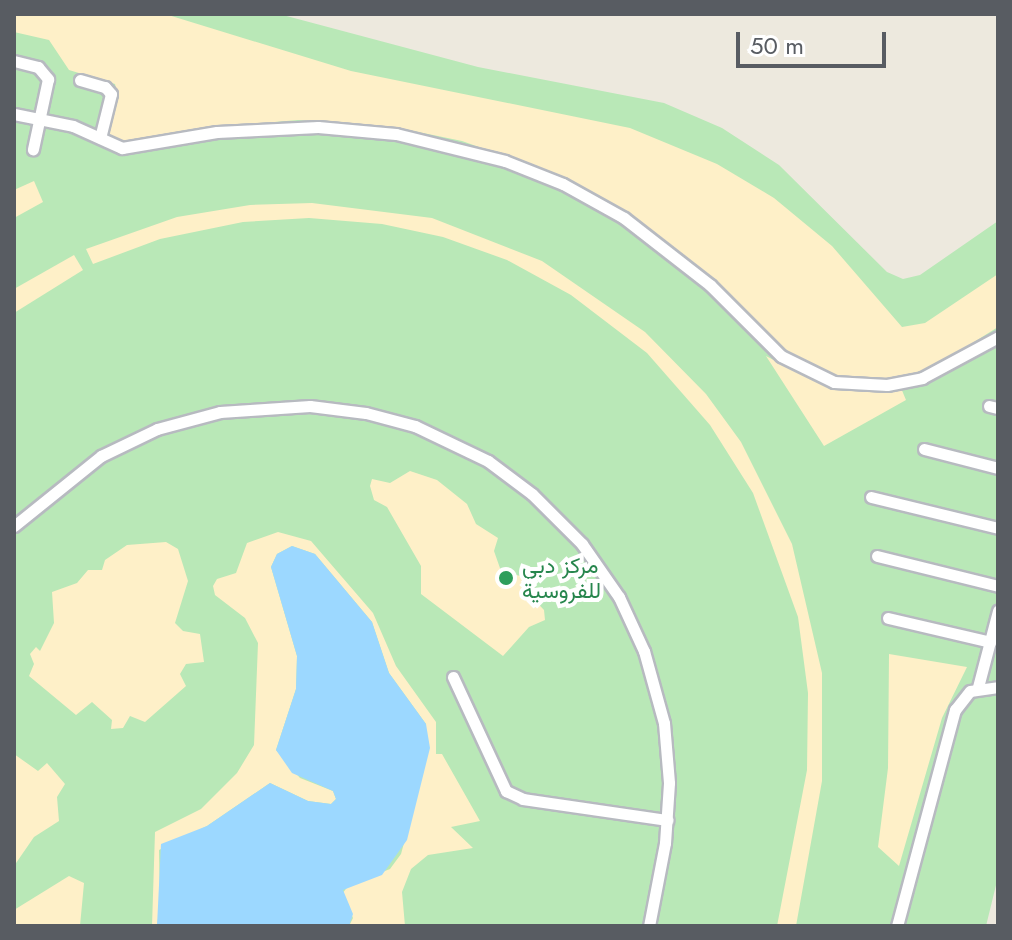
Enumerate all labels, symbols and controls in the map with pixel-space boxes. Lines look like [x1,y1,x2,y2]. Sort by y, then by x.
scale bar [740,16,890,66]
text: 50 m [750,28,804,63]
place label: مركز دبي للفروسية [522,552,601,604]
marker: مركز دبي للفروسية [497,569,515,587]

